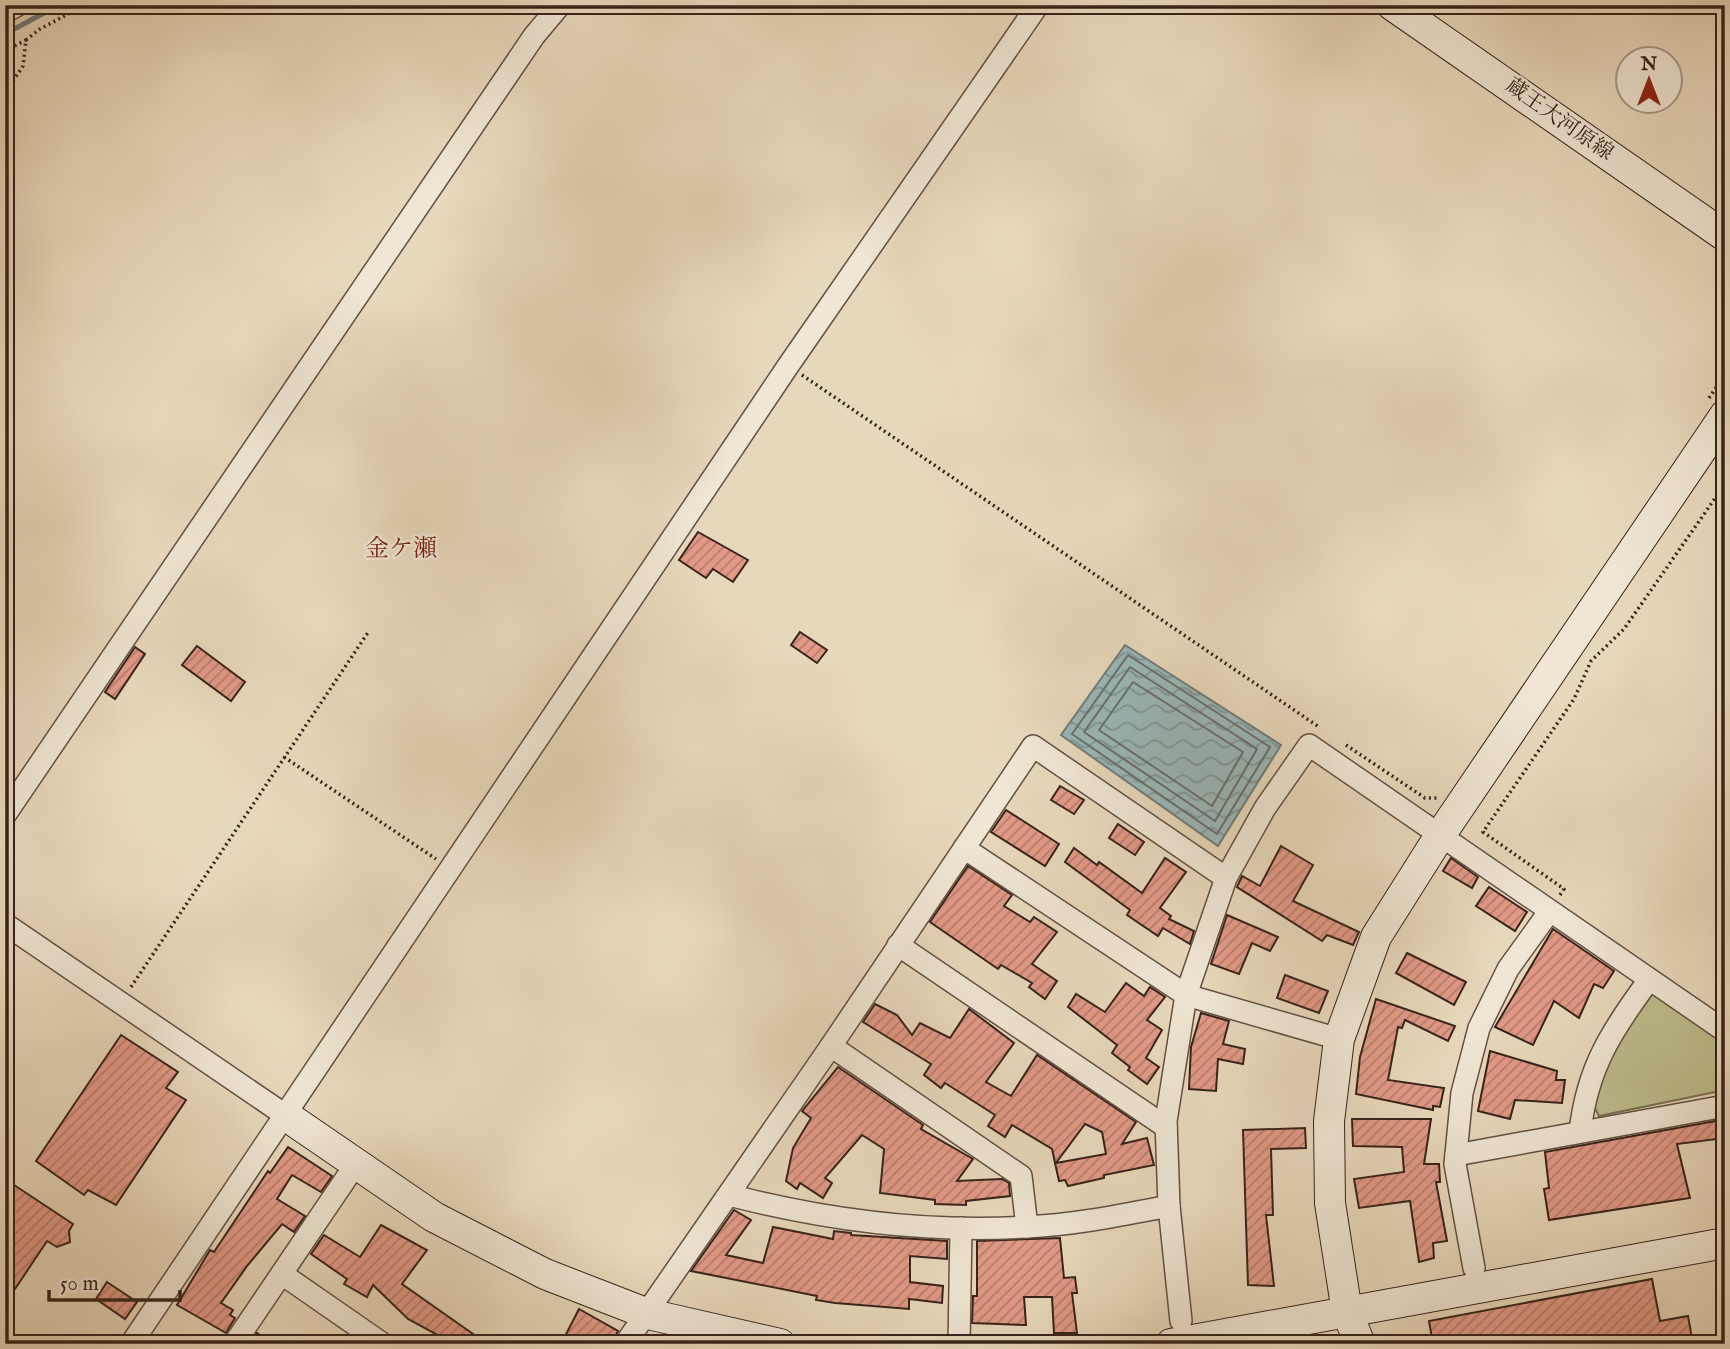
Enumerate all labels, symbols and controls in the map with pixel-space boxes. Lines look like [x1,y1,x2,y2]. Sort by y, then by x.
north arrow [1614,46,1684,116]
text: N [1640,53,1658,77]
street label: 蔵王大河原線 [1500,73,1618,167]
district label: 金ケ瀬 [365,534,437,565]
scale bar [49,1258,180,1302]
text: 50 m [60,1271,99,1298]

